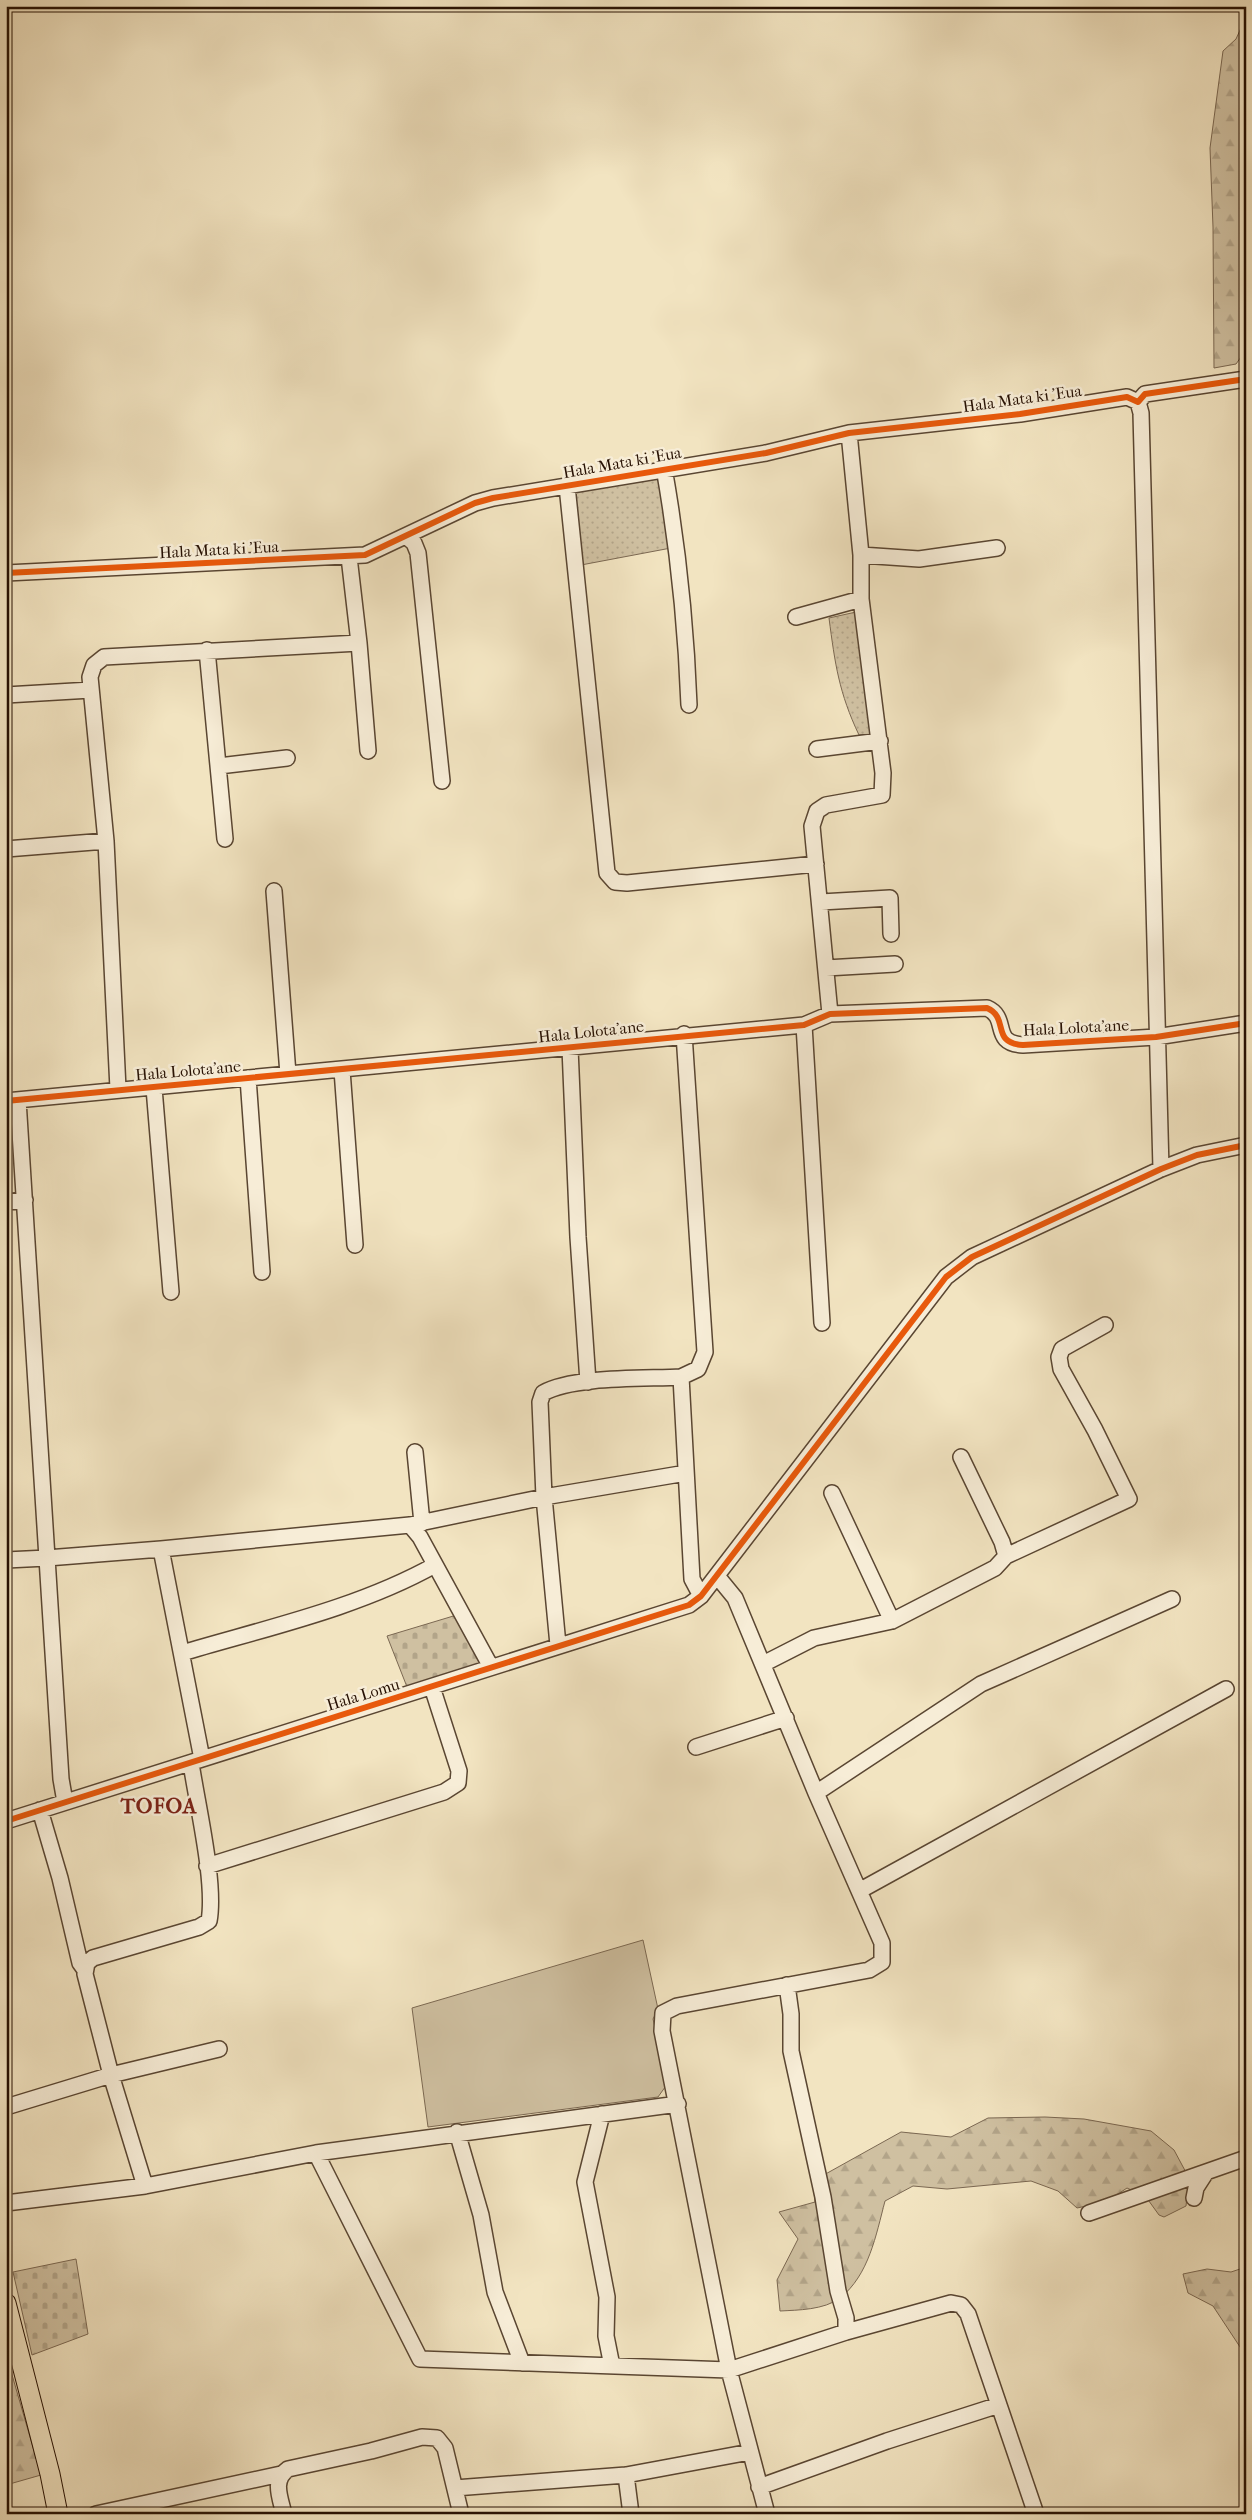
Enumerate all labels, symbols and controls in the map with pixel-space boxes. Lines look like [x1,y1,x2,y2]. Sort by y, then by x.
street label: Hala Mata ki 'Eua [961,381,1083,416]
street label: Hala Mata ki 'Eua [561,443,683,482]
street label: Hala Mata ki 'Eua [159,537,280,562]
street label: Hala Lolota'ane [1023,1015,1130,1040]
street label: Hala Lolota'ane [537,1016,645,1046]
street label: Hala Lolota'ane [134,1056,242,1085]
street label: Hala Lomu [324,1674,402,1715]
district label: TOFOA [120,1794,198,1818]

